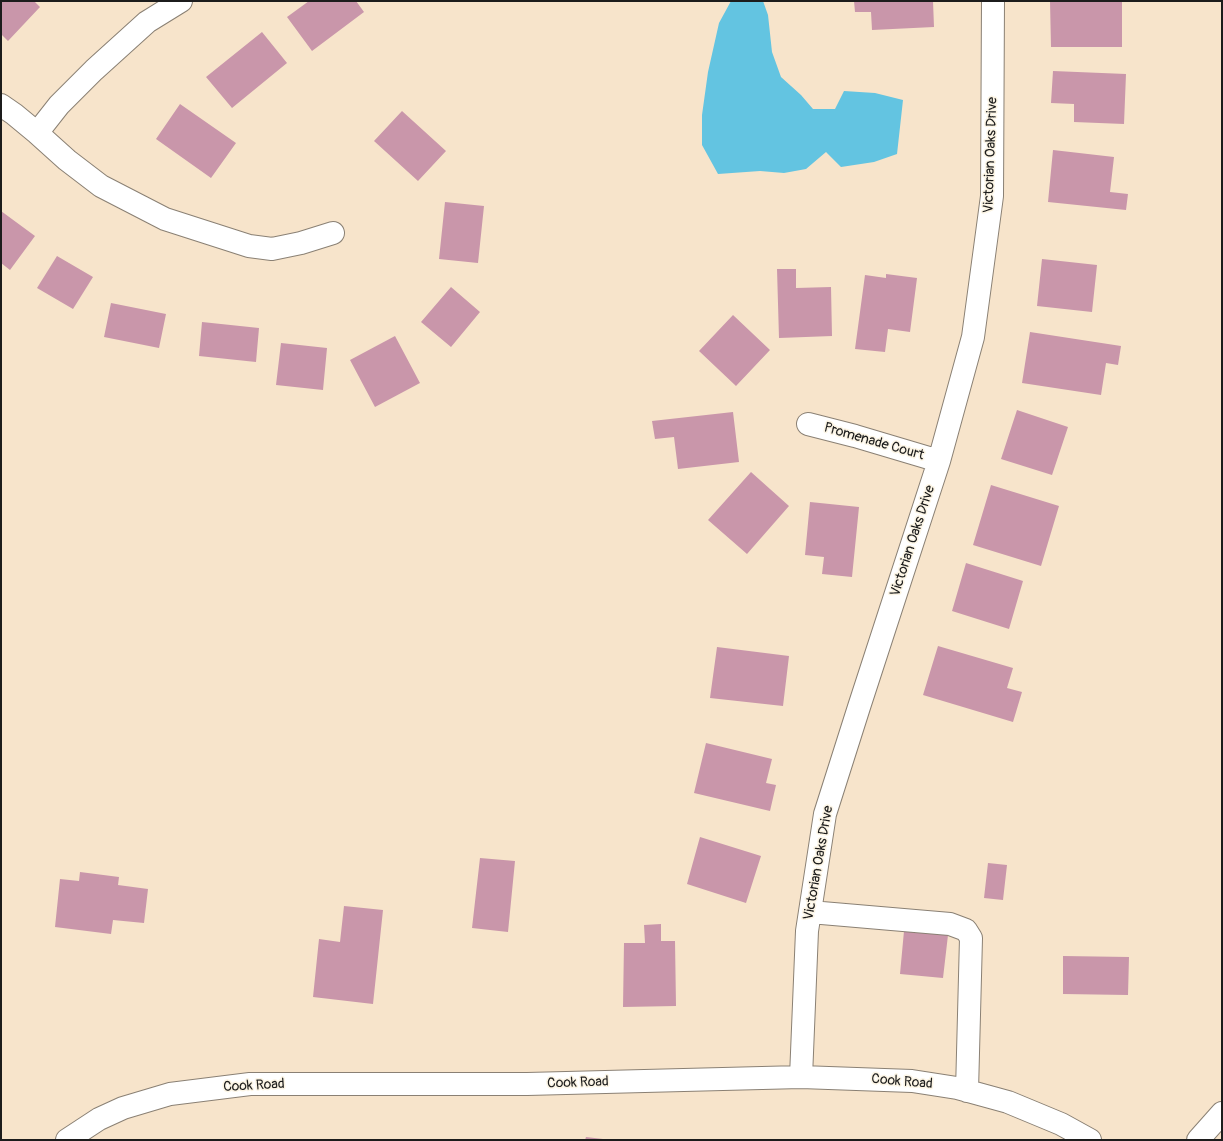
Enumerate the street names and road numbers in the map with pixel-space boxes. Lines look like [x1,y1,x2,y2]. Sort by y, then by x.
street label: Victorian Oaks Drive [981,97,1001,213]
street label: Promenade Court [822,420,926,464]
street label: Victorian Oaks Drive [887,483,939,599]
street label: Victorian Oaks Drive [801,804,837,922]
street label: Cook Road [871,1071,933,1093]
street label: Cook Road [547,1074,609,1092]
street label: Cook Road [223,1076,285,1096]

